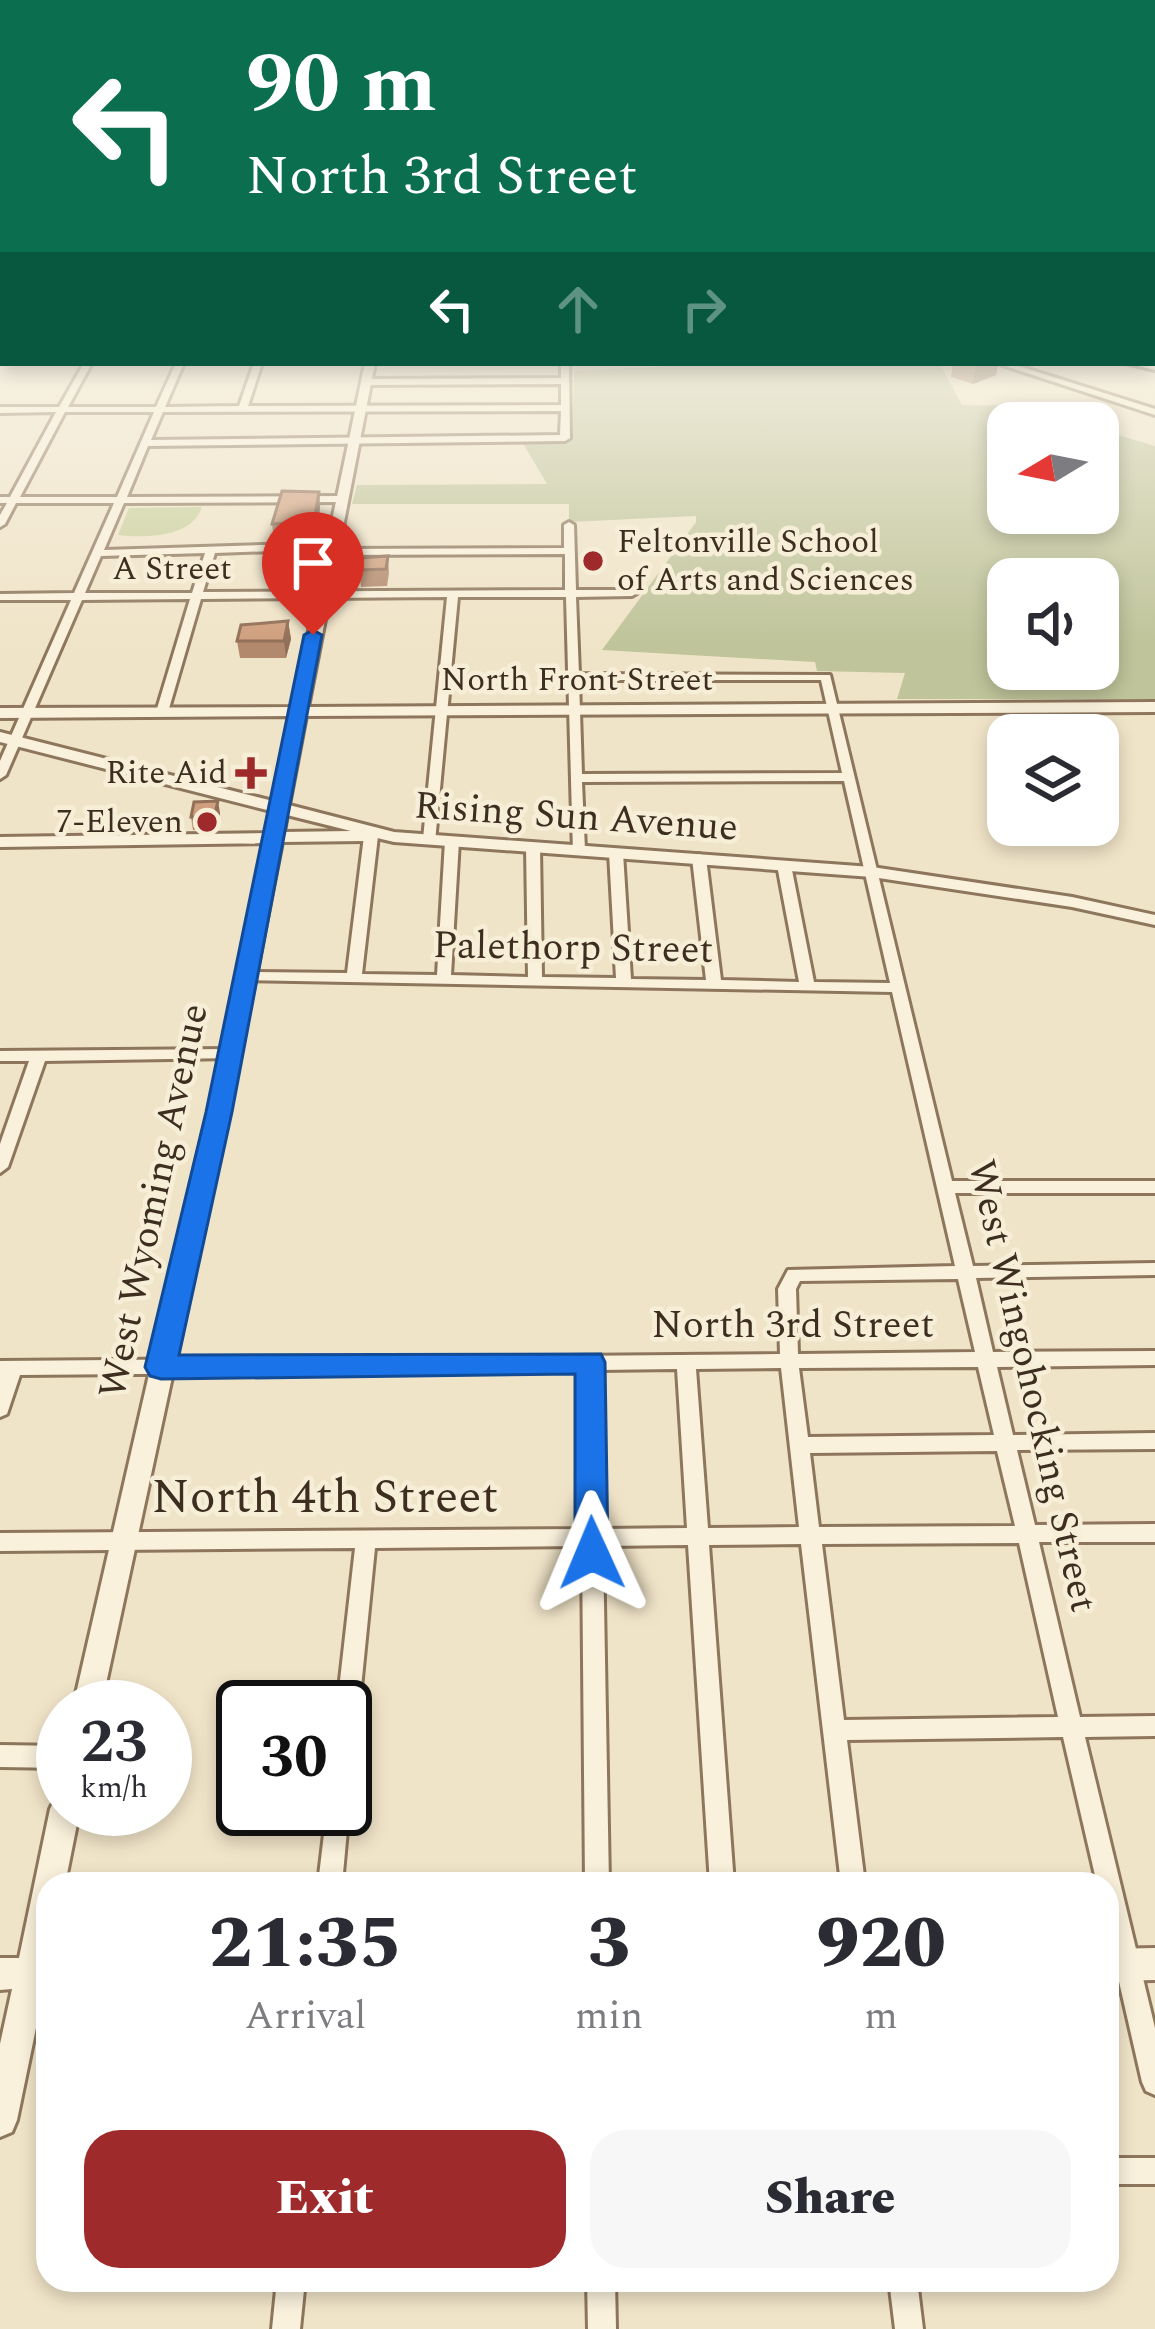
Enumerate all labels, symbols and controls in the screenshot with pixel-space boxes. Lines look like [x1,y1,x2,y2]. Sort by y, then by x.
text: 90 m [246,21,437,149]
icon: left [48,48,204,204]
text: North 3rd Street [246,136,638,218]
icon: left [419,276,485,342]
icon: ahead [545,276,611,342]
icon: right [671,276,737,342]
north arrow [987,402,1119,534]
map controls [987,402,1119,846]
pin [262,512,364,635]
place label: Feltonville School of Arts and Sciences [617,517,914,605]
icon: arrive [280,530,346,596]
street label: A Street [112,544,232,594]
marker: Feltonville School of Arts and Sciences [580,548,606,574]
button: sound [987,558,1119,690]
street label: North Front Street [441,655,713,705]
button: layers [987,714,1119,846]
place label: Rite Aid [105,748,227,798]
marker: Rite Aid [238,760,264,786]
street label: Rising Sun Avenue [412,776,740,858]
place label: 7-Eleven [56,797,183,847]
marker: 7-Eleven [194,809,220,835]
street label: Palethorp Street [432,916,714,980]
street label: West Wyoming Avenue [83,998,225,1404]
street label: West Wingohocking Street [951,1154,1113,1618]
street label: North 3rd Street [652,1296,934,1355]
street label: North 4th Street [151,1461,499,1534]
position arrow [529,1490,655,1616]
speed limit sign: 30 [216,1680,372,1836]
text: 23 [80,1697,148,1789]
text: km/h [80,1765,148,1811]
text: 21:35 [209,1890,402,1999]
text: 3 [588,1890,631,1999]
text: 920 [816,1890,946,1999]
text: Arrival [245,1987,366,2046]
text: min [575,1987,643,2046]
text: m [864,1987,898,2046]
button: Exit [84,2130,566,2268]
button: Share [590,2130,1071,2268]

